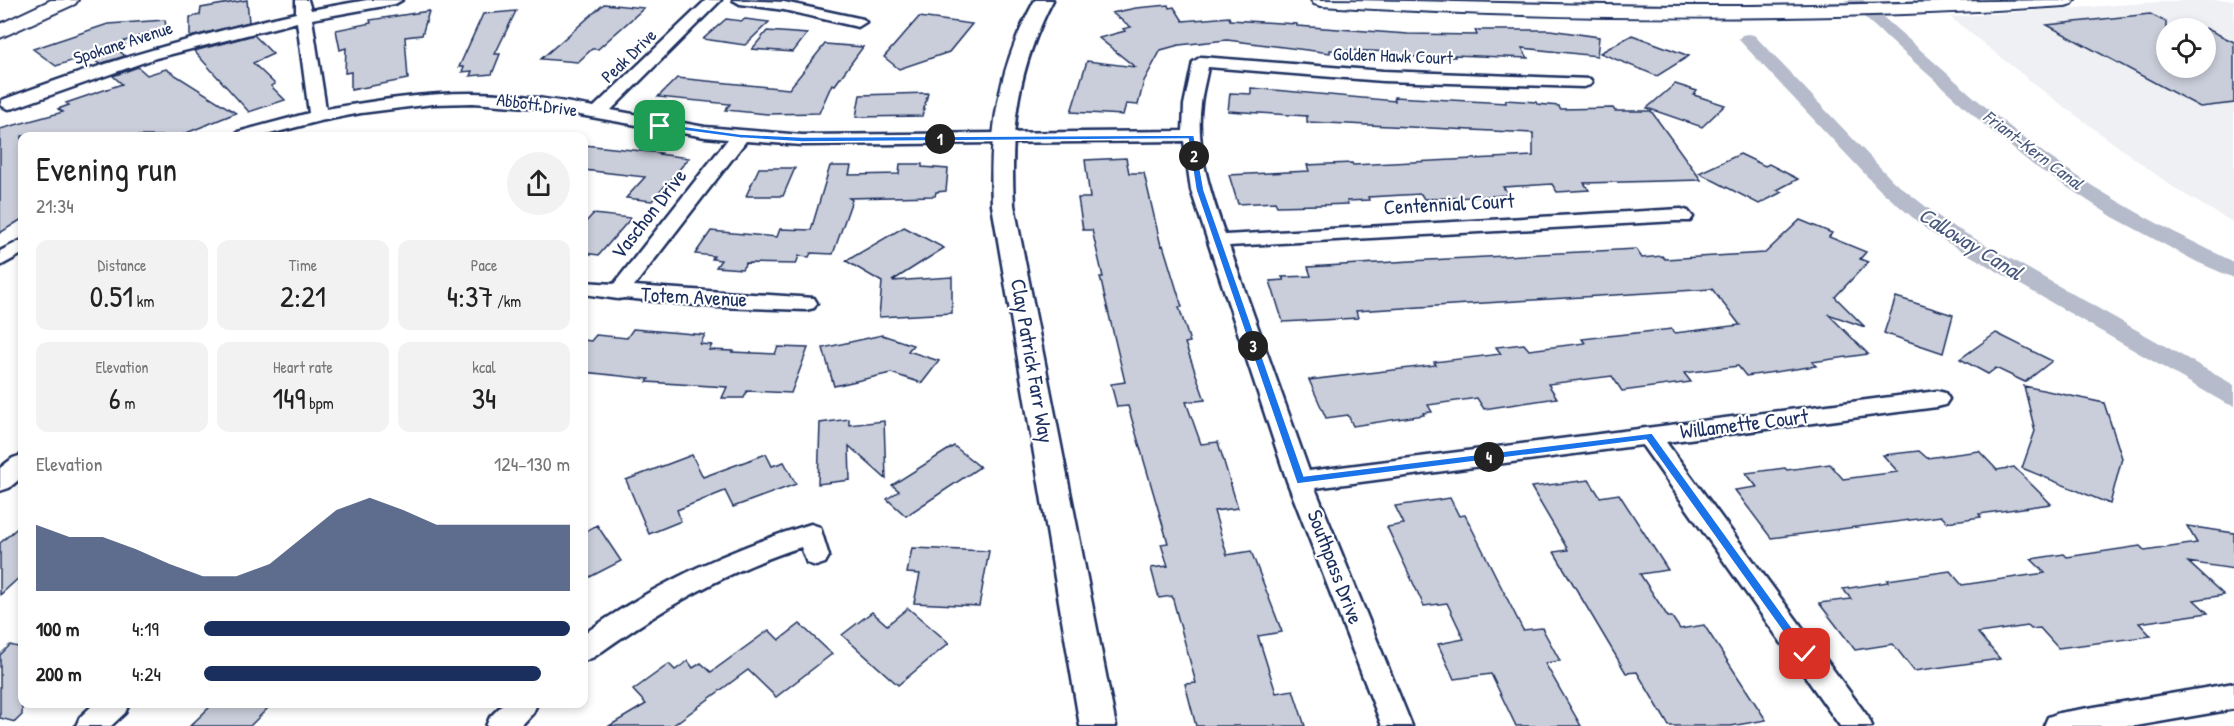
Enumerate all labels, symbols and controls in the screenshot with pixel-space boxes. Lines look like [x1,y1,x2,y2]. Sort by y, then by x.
street label: Spokane Avenue [70,15,176,70]
map controls [2156,18,2216,78]
button: locate [2156,18,2216,78]
street label: Peak Drive [595,23,662,88]
street label: Golden Hawk Court [1333,41,1454,70]
street label: Abbott Drive [495,86,579,123]
pin [634,100,685,151]
water label: Friant-Kern Canal [1978,104,2089,196]
icon: arrive [643,109,676,142]
pin: 1 [925,124,955,154]
text: 1 [937,128,943,150]
pin: 2 [1179,141,1209,171]
text: 2 [1190,145,1198,167]
text: Evening run [36,147,177,191]
button: share [507,152,570,215]
street label: Vaschon Drive [604,162,693,265]
street label: Centennial Court [1383,186,1516,221]
text: 21:34 [36,192,74,219]
water label: Calloway Canal [1913,199,2030,287]
text: Distance [98,254,146,276]
text: Time [289,254,317,276]
text: Pace [471,254,497,276]
text: 0.51 [90,276,133,316]
text: 2:21 [280,276,326,316]
text: 4:37 [447,276,493,316]
street label: Clay Patrick Farr Way [1004,277,1061,445]
street label: Totem Avenue [640,279,748,314]
text: km [133,290,154,312]
text: /km [493,290,521,312]
pin: 3 [1238,331,1268,361]
text: 3 [1249,335,1257,357]
text: Elevation [95,356,149,378]
text: Heart rate [273,356,333,378]
text: kcal [472,356,496,378]
text: 6 [109,378,121,418]
text: 149 [272,378,306,418]
text: 34 [472,378,496,418]
text: m [121,392,135,414]
text: bpm [306,392,334,414]
street label: Willamette Court [1678,401,1810,446]
pin: 4 [1474,442,1504,472]
text: 4 [1486,446,1492,468]
text: Elevation [36,450,102,477]
text: 124–130 m [494,450,570,477]
street label: Southpass Drive [1300,505,1371,628]
text: 100 m [36,615,79,642]
text: 4:19 [132,615,159,642]
pin [1779,628,1830,679]
icon: check [1788,637,1821,670]
text: 200 m [36,660,81,687]
text: 4:24 [132,660,161,687]

